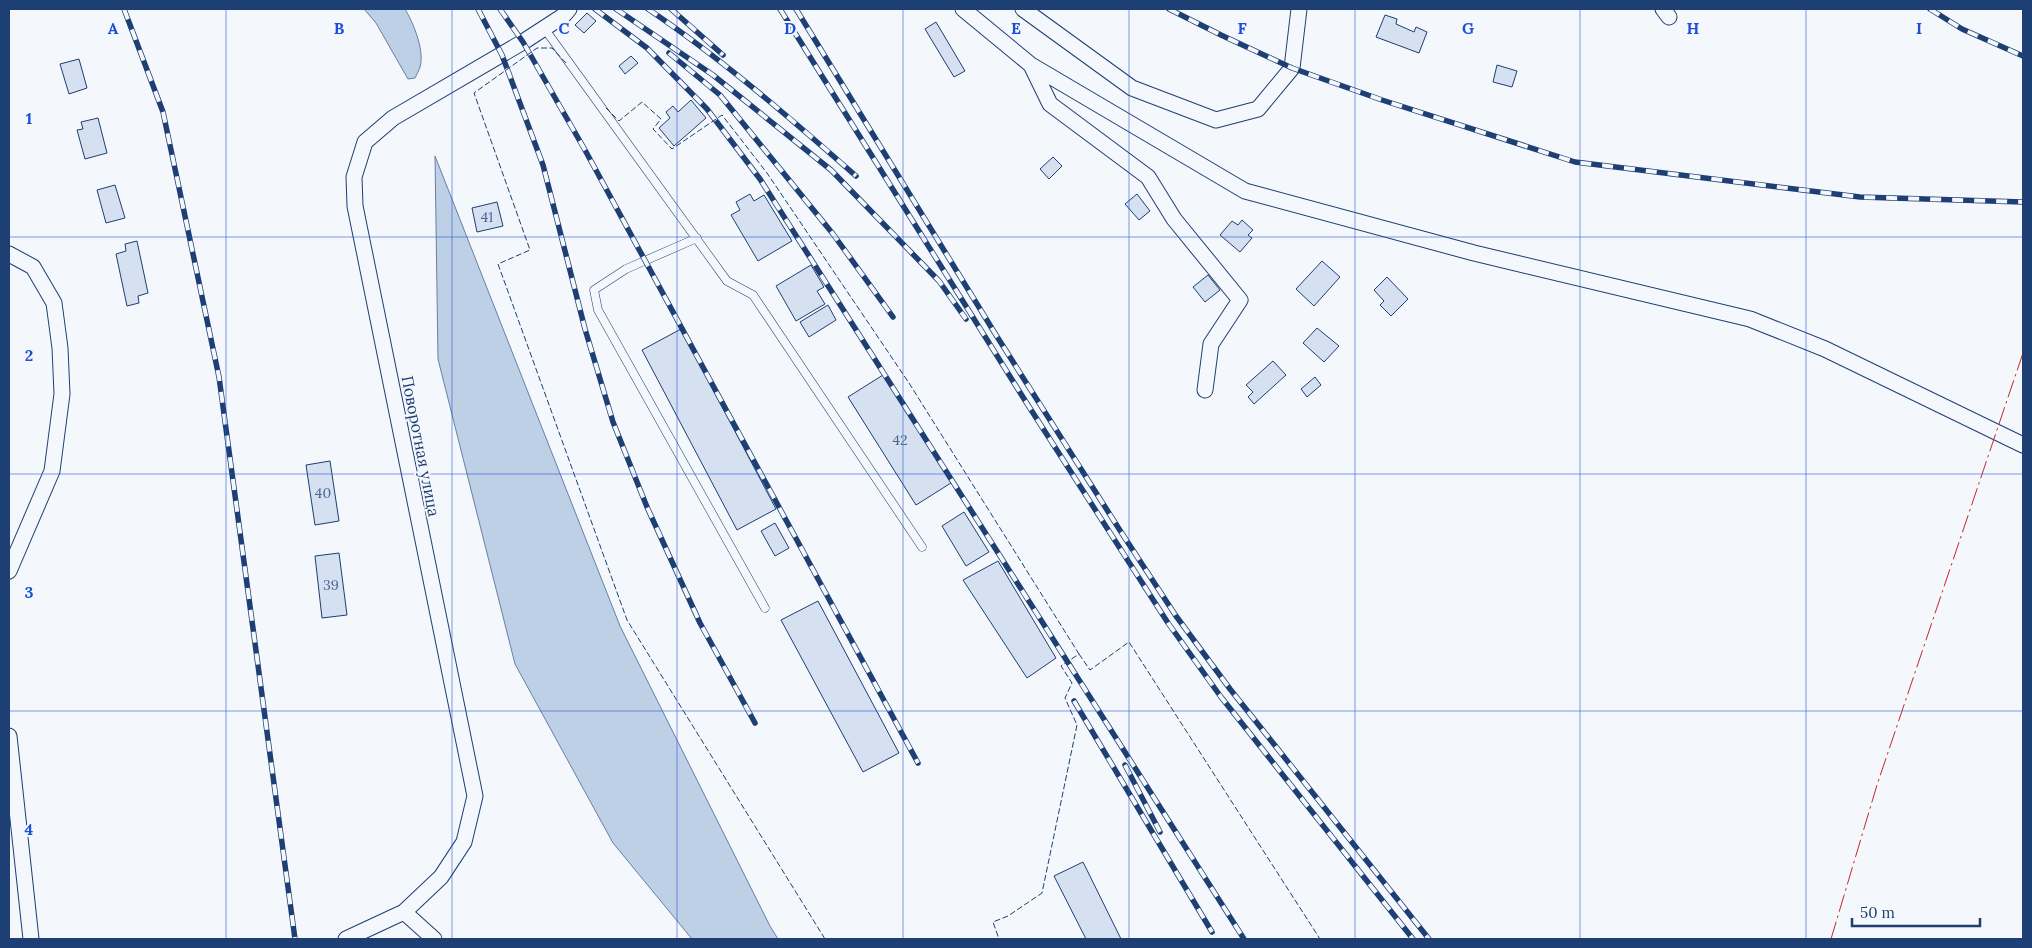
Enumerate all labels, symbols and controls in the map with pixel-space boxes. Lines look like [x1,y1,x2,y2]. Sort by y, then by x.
text: A [108,18,119,38]
text: B [334,18,345,38]
text: C [558,18,570,38]
text: D [784,18,796,38]
text: E [1011,18,1021,38]
text: F [1237,18,1247,38]
text: G [1462,18,1474,38]
text: H [1687,18,1700,38]
text: I [1916,18,1922,38]
text: 1 [26,108,32,128]
house number: 41 [481,208,493,226]
text: 2 [25,345,33,365]
street label: Поворотная улица [398,374,444,518]
house number: 42 [892,431,908,449]
house number: 40 [315,484,331,502]
house number: 39 [323,576,339,594]
text: 3 [25,582,34,602]
text: 4 [25,819,34,839]
scale bar [1852,896,1980,928]
text: 50 m [1860,903,1895,922]

